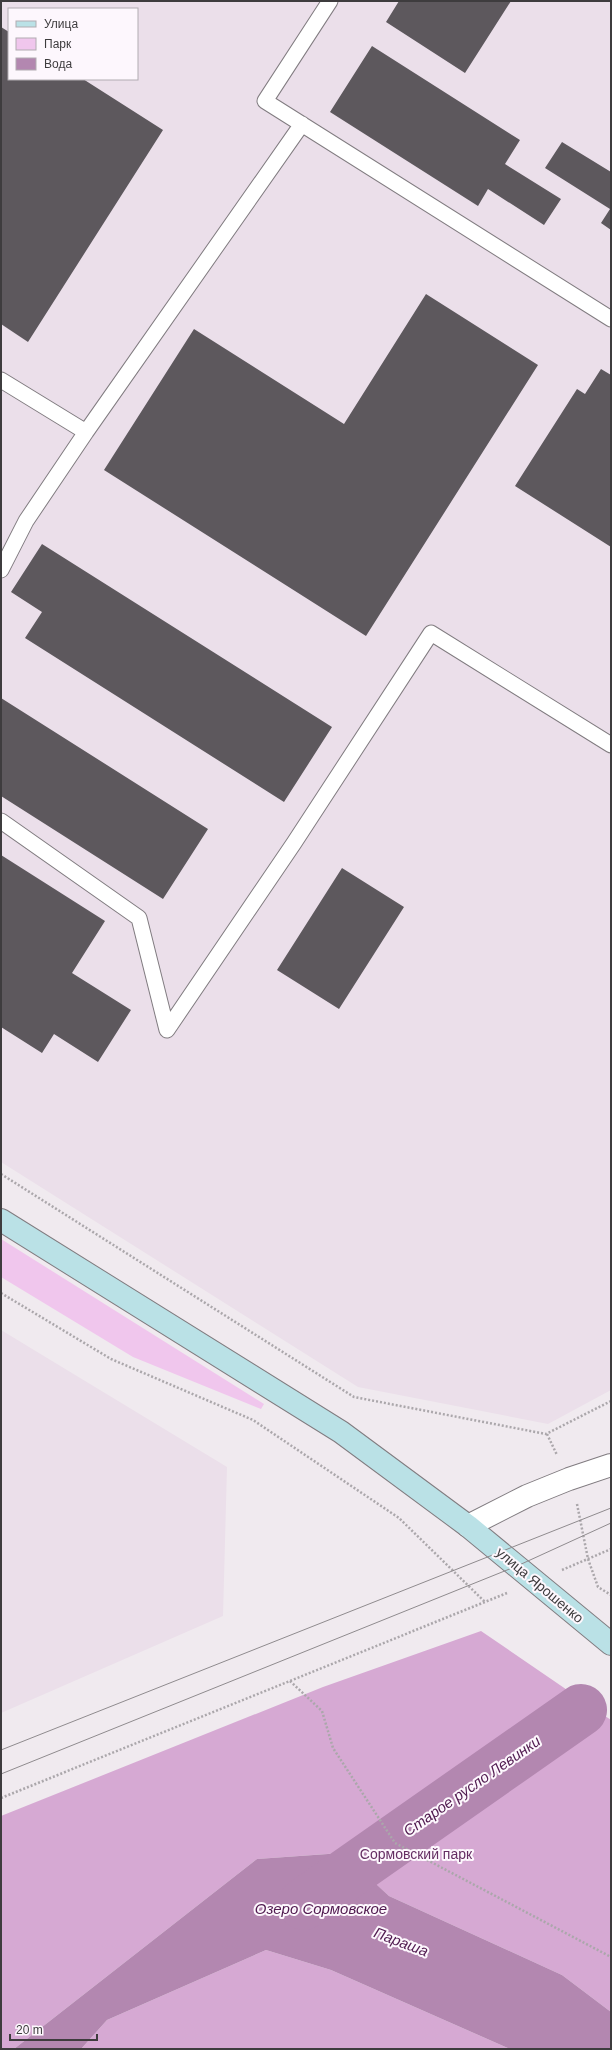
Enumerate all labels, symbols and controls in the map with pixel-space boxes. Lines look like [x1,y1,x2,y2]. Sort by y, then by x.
legend [8,8,138,80]
text: Улица [44,17,78,31]
text: Парк [44,37,72,51]
text: Вода [44,57,72,71]
street label: улица Ярошенко [493,1544,587,1626]
water label: Старое русло Левинки [400,1732,544,1839]
park label: Сормовский парк [360,1846,473,1862]
water label: Озеро Сормовское [255,1900,387,1917]
water label: Параша [372,1923,431,1960]
scale bar [10,2016,97,2042]
text: 20 m [16,2023,43,2037]

